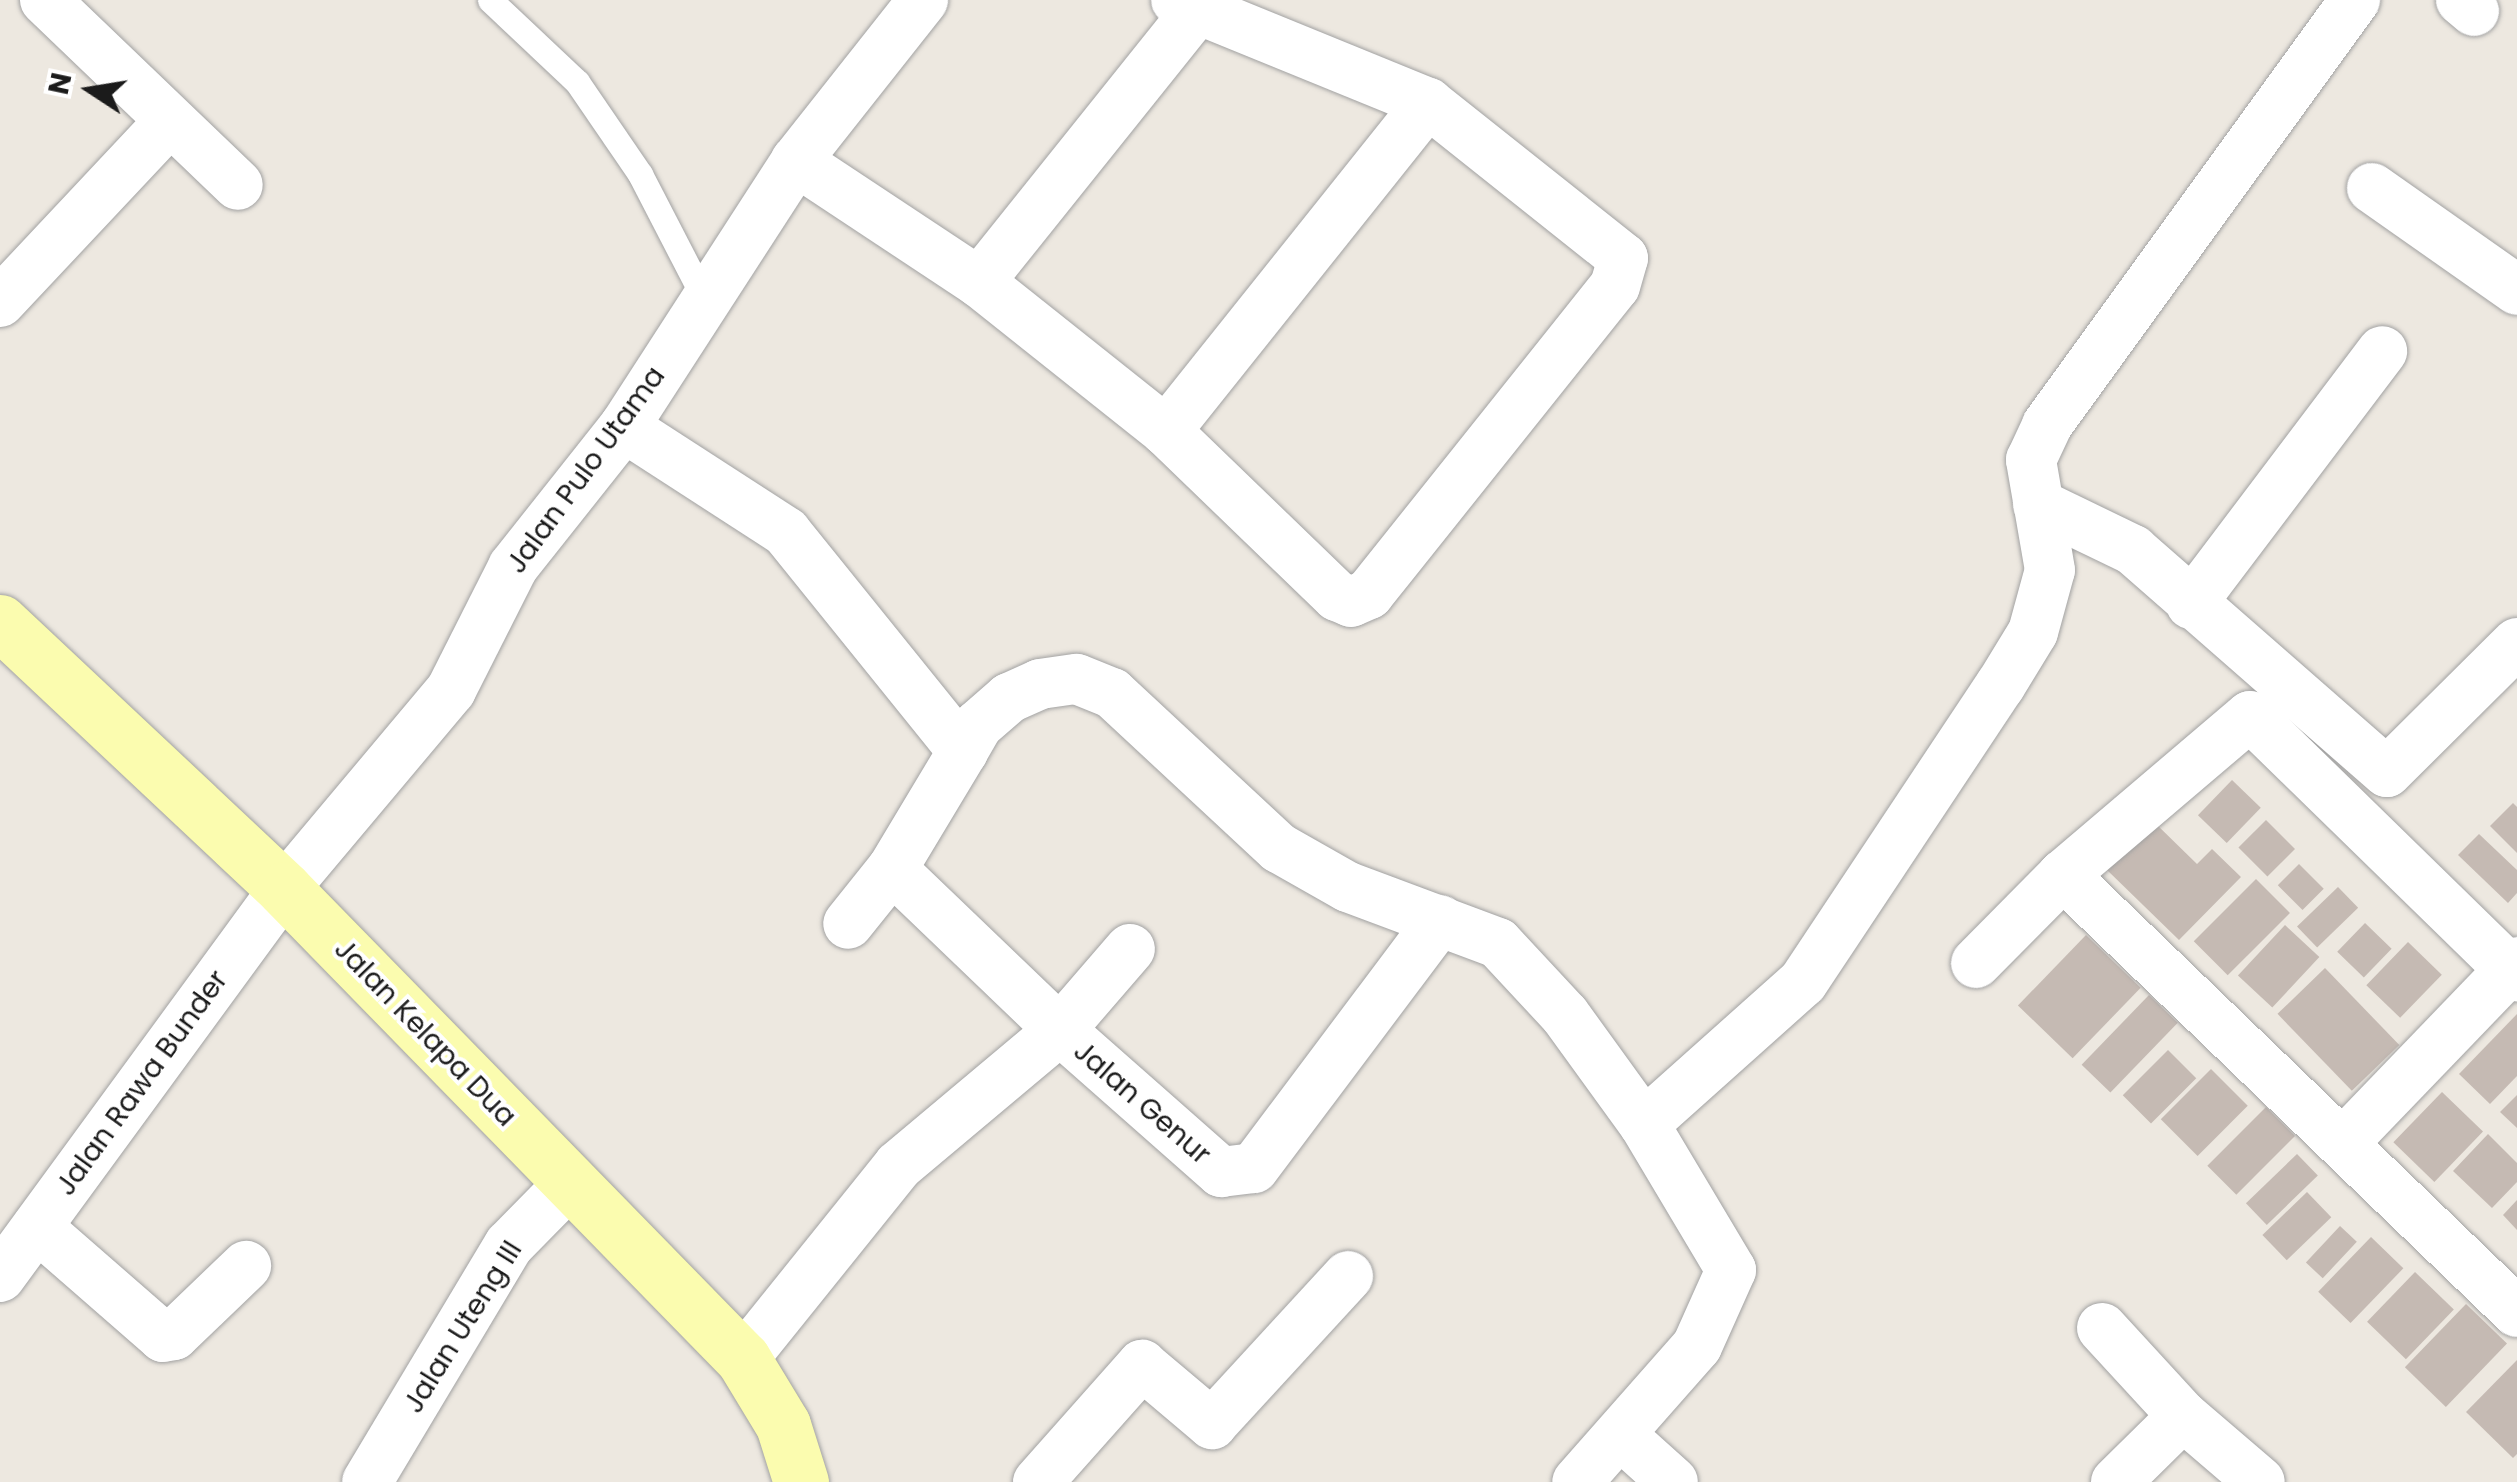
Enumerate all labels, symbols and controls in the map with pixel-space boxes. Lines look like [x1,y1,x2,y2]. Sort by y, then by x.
north arrow [40,40,140,140]
text: N [39,69,81,98]
street label: Jalan Pulo Utama [500,360,672,580]
street label: Jalan Kelapa Dua [327,933,523,1133]
street label: Jalan Rawa Bunder [49,964,235,1202]
street label: Jalan Genur [1067,1034,1217,1172]
street label: Jalan Uteng III [397,1235,529,1419]

